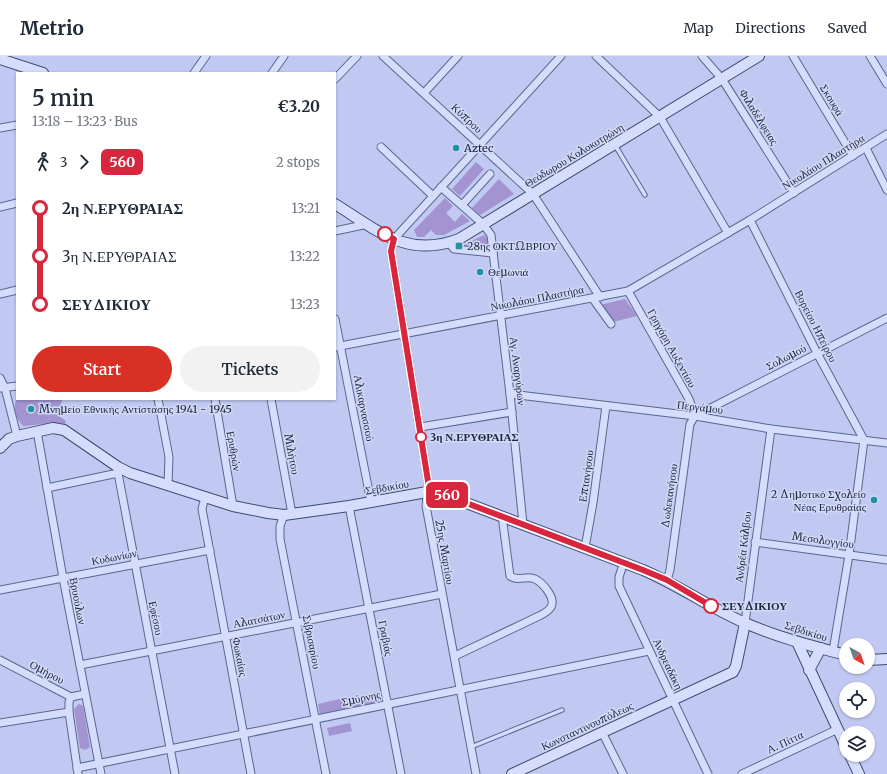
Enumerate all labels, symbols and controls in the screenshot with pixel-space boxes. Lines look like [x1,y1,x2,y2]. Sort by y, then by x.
text: Metrio [20,16,84,40]
text: Map [683,19,713,37]
text: Directions [735,19,805,37]
text: Saved [827,19,867,37]
street label: Σκουφά [817,81,847,119]
text: 5 min [32,84,94,112]
street label: Φιλαδέλφειας [736,86,782,148]
text: €3.20 [278,97,320,116]
street label: Κύπρου [448,100,486,136]
text: 13:18 – 13:23 · Bus [32,113,138,130]
street label: Θεόδωρου Κολοκοτρώνη [522,120,626,190]
street label: Νικολάου Πλαστήρα [779,131,867,193]
place label: Aztec [463,141,494,155]
marker: Aztec [451,143,461,153]
icon: walk [32,151,54,173]
icon: forward [73,151,95,173]
text: 560 [109,153,135,171]
text: 3 [60,154,67,171]
text: 2 stops [276,154,320,171]
text: 2η Ν.ΕΡΥΘΡΑΙΑΣ [62,199,183,218]
text: 13:21 [292,200,320,217]
unlabelled marker [377,226,393,242]
place label: 28ης ΟΚΤΩΒΡΙΟΥ [467,239,558,253]
marker: 28ης ΟΚΤΩΒΡΙΟΥ [454,241,464,251]
text: 3η Ν.ΕΡΥΘΡΑΙΑΣ [62,247,177,266]
text: 13:22 [289,248,320,265]
place label: Θεμωνιά [488,265,529,279]
marker: Θεμωνιά [475,267,485,277]
street label: Νικολάου Πλαστήρα [489,282,585,314]
street label: Βορείου Ηπείρου [792,288,840,365]
text: ΣΕΥΔΙΚΙΟΥ [62,295,151,314]
text: 13:23 [290,296,320,313]
street label: Γρηγόρη Αυξεντίου [645,306,700,390]
street label: Αγ. Αναργύρων [507,336,529,406]
street label: Σολωμού [763,341,809,373]
button: Start [32,346,172,392]
button: Tickets [180,346,320,392]
street label: Αλικαρνασσού [351,374,377,443]
street label: Περγάμου [676,397,724,417]
place label: Μνημείο Εθνικής Αντίστασης 1941 - 1945 [39,402,232,416]
marker: Μνημείο Εθνικής Αντίστασης 1941 - 1945 [26,404,36,414]
street label: Ερυθρών [224,430,244,472]
place label: 3η Ν.ΕΡΥΘΡΑΙΑΣ [430,430,519,444]
marker: 3η Ν.ΕΡΥΘΡΑΙΑΣ [415,431,427,443]
street label: Μιλήτου [281,432,303,476]
street label: Επτανήσου [575,449,597,503]
street label: Δωδεκανήσου [658,462,681,529]
street label: Σεβδικίου [364,476,411,498]
line badge: 560 [424,482,470,508]
text: 560 [434,486,460,504]
place label: 2 Δημοτικό Σχολείο Νέας Ερυθραίας [771,487,867,514]
marker: 2 Δημοτικό Σχολείο Νέας Ερυθραίας [869,495,879,505]
street label: Ανδρέα Κάλβου [732,510,754,584]
street label: 25ης Μαρτίου [432,518,458,586]
street label: Μεσολογγίου [791,529,855,551]
street label: Κυδωνίων [90,546,138,568]
street label: Βρυούλων [67,576,89,626]
marker: ΣΕΥΔΙΚΙΟΥ [703,598,719,614]
place label: ΣΕΥΔΙΚΙΟΥ [722,599,787,613]
street label: Εφέσου [146,600,167,637]
street label: Αλατσάτων [232,607,286,631]
street label: Σιβρισαρίου [300,614,324,671]
street label: Σεβδικίου [783,618,830,644]
street label: Γραβιάς [376,619,396,658]
street label: Φωκαίας [229,636,251,678]
street label: Ανδρεαδάκη [650,636,686,692]
north arrow [839,638,875,674]
map controls [839,638,875,762]
street label: Ομήρου [27,657,67,687]
button: locate [839,682,875,718]
street label: Σμύρνης [340,687,382,709]
street label: Κωνσταντινουπόλεως [539,698,636,753]
button: layers [839,726,875,762]
street label: Α. Πίττα [764,727,806,757]

